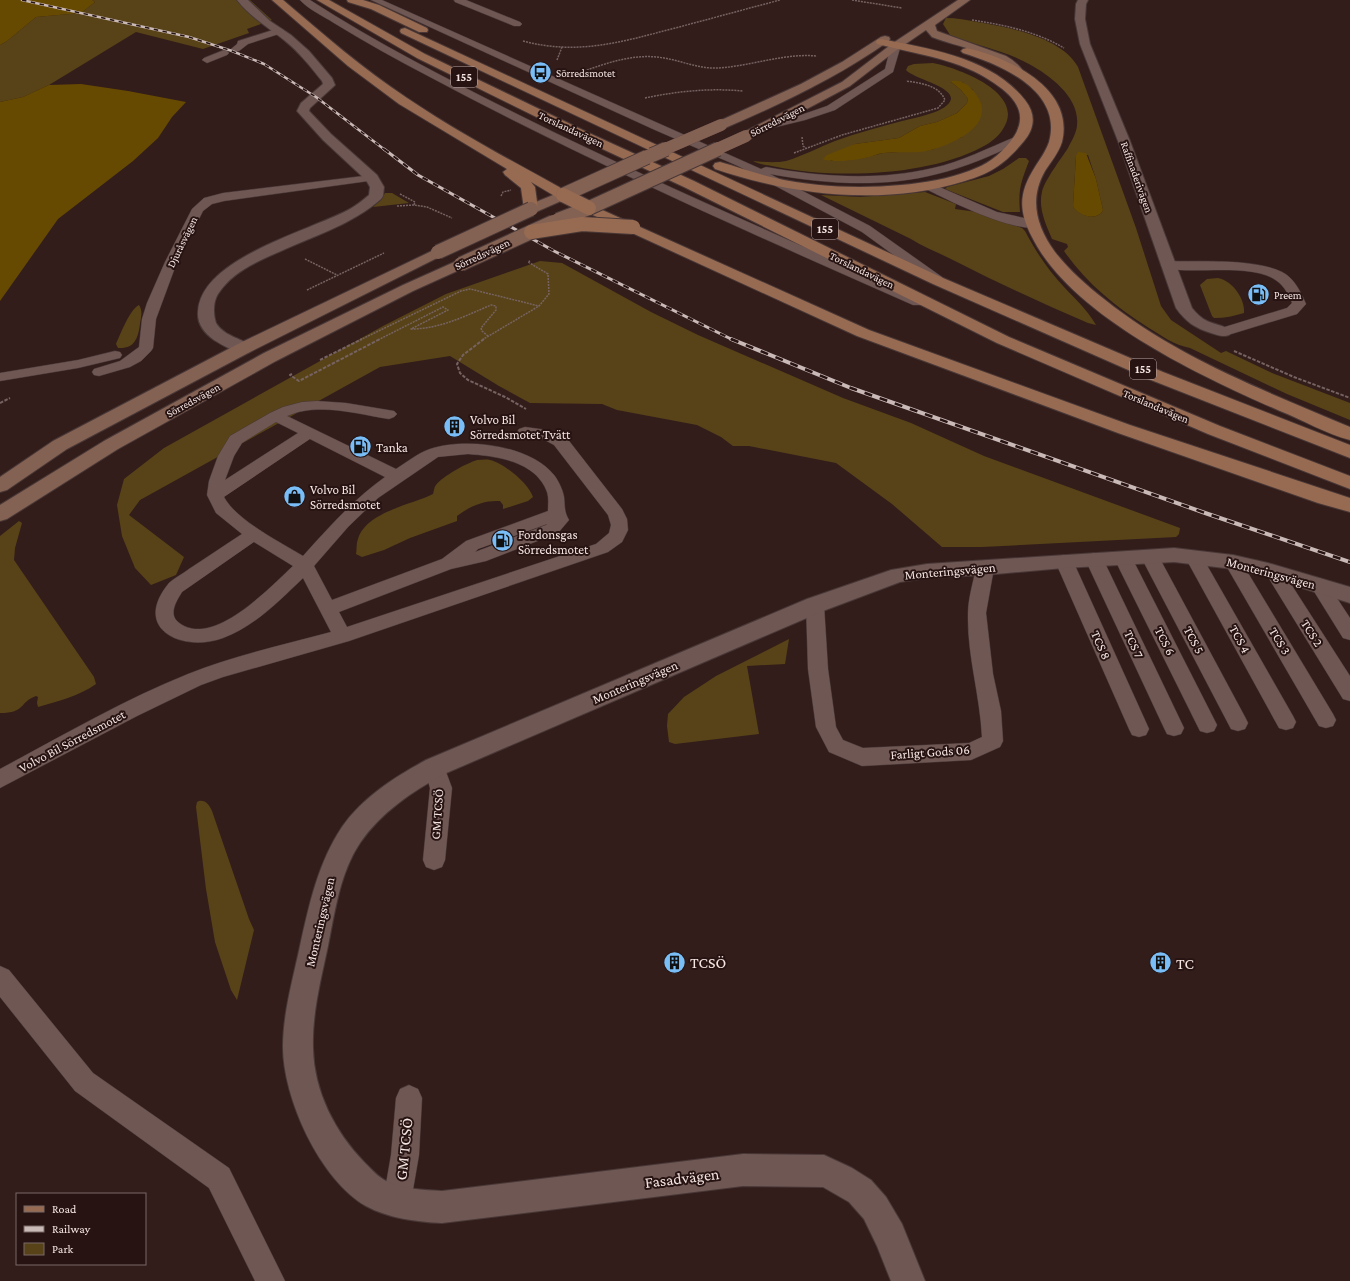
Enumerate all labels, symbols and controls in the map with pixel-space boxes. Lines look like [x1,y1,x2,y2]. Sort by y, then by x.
bus stop icon: Sörredsmotet [527,60,553,86]
road number: 155 [451,67,477,87]
place label: Sörredsmotet [556,67,616,79]
street label: Sörredsvägen [748,101,807,140]
street label: Torslandavägen [536,109,605,150]
street label: Raffinaderivägen [1118,140,1155,215]
street label: Djuråsvägen [165,215,200,270]
road number: 155 [812,219,838,239]
street label: Sörredsvägen [453,236,512,273]
street label: Torslandavägen [827,249,896,292]
fuel station icon: Preem [1246,282,1272,308]
place label: Preem [1274,289,1302,301]
road number: 155 [1130,359,1156,379]
street label: Sörredsvägen [164,380,222,420]
street label: Torslandavägen [1121,387,1191,426]
place label: Volvo Bil Sörredsmotet Tvätt [470,412,571,442]
building icon: Volvo Bil Sörredsmotet Tvätt [441,413,467,439]
fuel station icon: Tanka [348,434,374,460]
place label: Tanka [376,440,408,455]
place label: Volvo Bil Sörredsmotet [310,482,381,512]
shop icon: Volvo Bil Sörredsmotet [281,483,307,509]
place label: Fordonsgas Sörredsmotet [518,527,589,557]
fuel station icon: Fordonsgas Sörredsmotet [489,528,515,554]
street label: Monteringsvägen [1225,554,1317,592]
street label: Monteringsvägen [904,560,996,582]
street label: TCS 2 [1298,617,1326,649]
street label: TCS 4 [1226,622,1254,656]
street label: TCS 6 [1152,624,1178,658]
street label: TCS 5 [1181,624,1207,656]
street label: TCS 3 [1266,625,1294,657]
street label: TCS 8 [1088,628,1114,662]
street label: TCS 7 [1121,628,1147,660]
street label: Monteringsvägen [590,657,680,707]
street label: Volvo Bil Sörredsmotet [16,706,128,775]
street label: Farligt Gods 06 [890,742,970,762]
street label: GM TCSÖ [428,788,446,840]
street label: Monteringsvägen [302,876,338,968]
building icon: TCSÖ [662,949,688,975]
building icon: TC [1148,950,1174,976]
place label: TCSÖ [690,954,726,971]
place label: TC [1176,955,1194,972]
street label: GM TCSÖ [392,1117,416,1181]
street label: Fasadvägen [644,1165,721,1192]
legend [16,1193,146,1265]
text: Road [52,1202,77,1216]
text: Railway [52,1222,91,1236]
text: Park [52,1242,74,1256]

